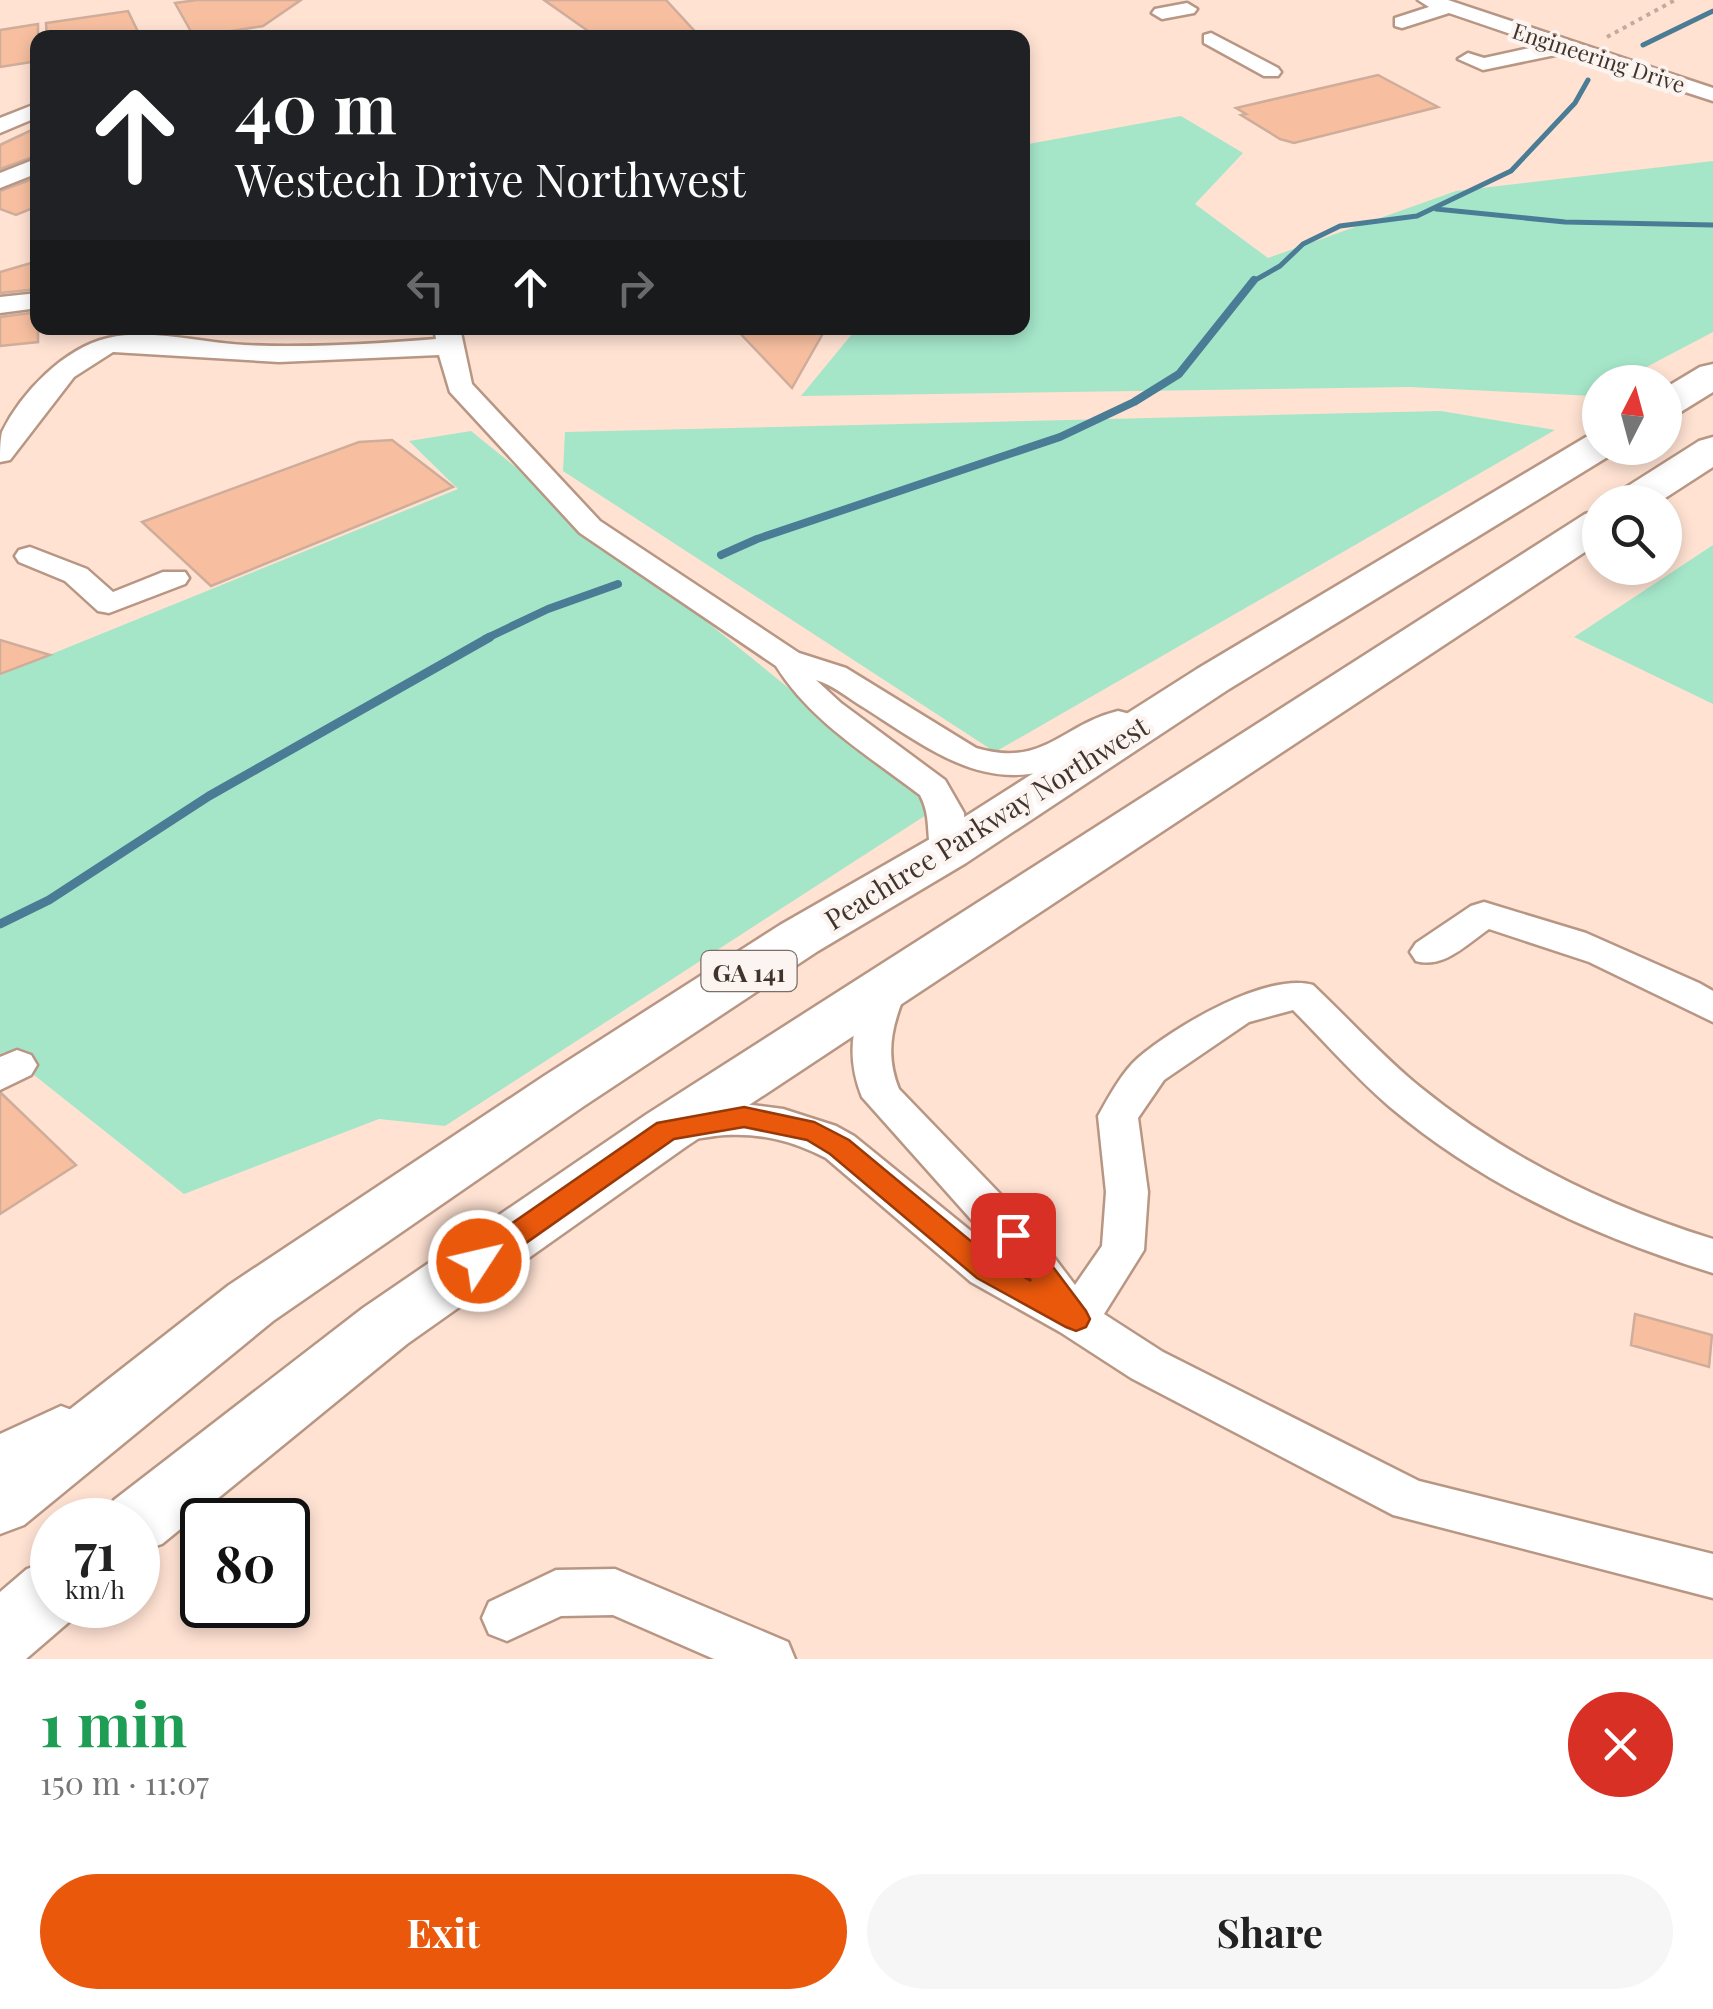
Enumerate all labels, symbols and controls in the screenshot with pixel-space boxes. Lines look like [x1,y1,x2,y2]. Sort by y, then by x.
street label: Engineering Drive [1509,15,1689,99]
text: 40 m [235,58,397,152]
icon: ahead [70,70,200,200]
text: Westech Drive Northwest [235,148,746,208]
icon: left [398,260,453,315]
icon: ahead [503,260,558,315]
icon: right [608,260,663,315]
north arrow [1582,365,1682,465]
map controls [1582,365,1682,585]
button: search [1582,485,1682,585]
street label: Peachtree Parkway Northwest [817,706,1156,937]
road number: GA 141 [702,951,796,991]
pin [971,1193,1056,1278]
icon: arrive [986,1208,1041,1263]
position arrow [427,1209,531,1313]
speed limit sign: 80 [180,1498,310,1628]
text: 71 [74,1517,116,1584]
text: km/h [65,1572,125,1605]
text: 1 min [40,1682,187,1762]
button: close [1568,1692,1673,1797]
text: 150 m · 11:07 [40,1760,209,1803]
button: Exit [40,1874,847,1989]
button: Share [867,1874,1673,1989]

